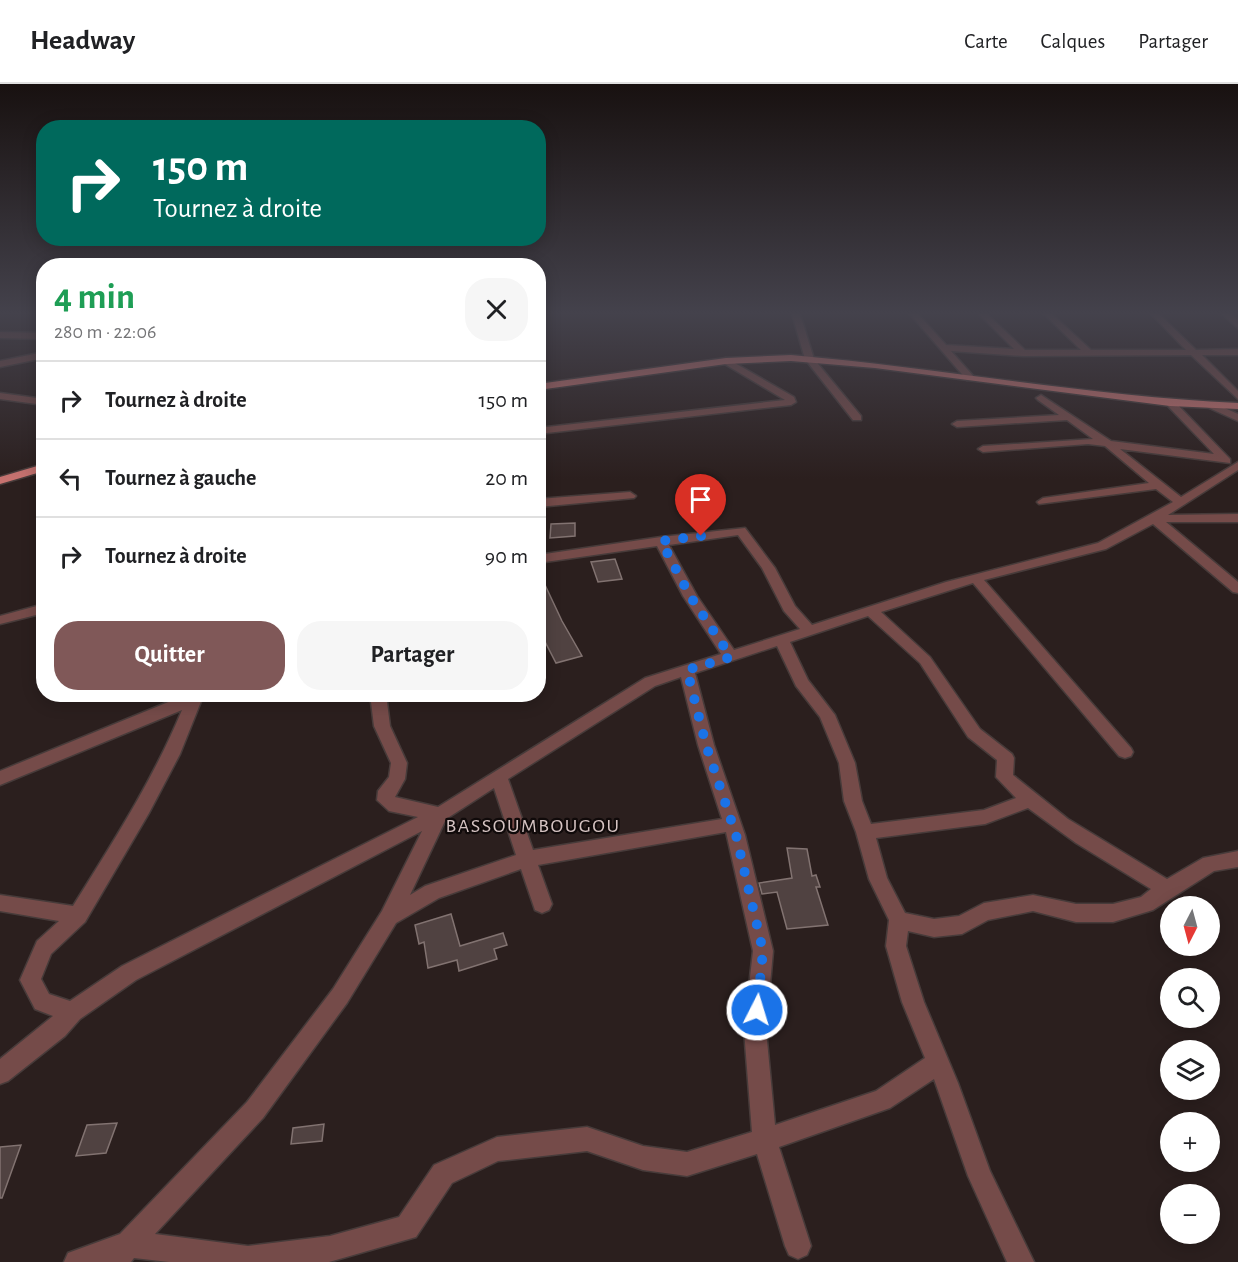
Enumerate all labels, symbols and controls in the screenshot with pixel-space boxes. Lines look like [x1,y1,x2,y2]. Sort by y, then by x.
text: Headway [30,27,135,55]
text: Carte [964,31,1008,52]
text: Calques [1041,31,1105,52]
text: Partager [1138,31,1208,52]
icon: right [54,144,132,222]
text: 150 m [153,146,248,188]
text: Tournez à droite [153,195,322,222]
button: close [465,278,528,341]
text: 4 min [54,279,135,315]
text: 280 m · 22:06 [54,322,156,342]
icon: right [54,384,87,417]
text: Tournez à droite [105,389,247,411]
text: 150 m [478,389,528,411]
icon: left [54,462,87,495]
text: Tournez à gauche [105,467,256,489]
text: 20 m [485,467,528,489]
pin [675,474,726,536]
icon: arrive [684,483,717,516]
icon: right [54,540,87,573]
text: Tournez à droite [105,545,247,567]
text: 90 m [485,545,528,567]
button: Quitter [54,621,285,690]
button: Partager [297,621,528,690]
district label: BASSOUMBOUGOU [446,816,620,836]
north arrow [1160,896,1220,956]
map controls [1160,896,1220,1244]
button: search [1160,968,1220,1028]
position arrow [725,978,789,1042]
button: layers [1160,1040,1220,1100]
button: + [1160,1112,1220,1172]
button: − [1160,1184,1220,1244]

